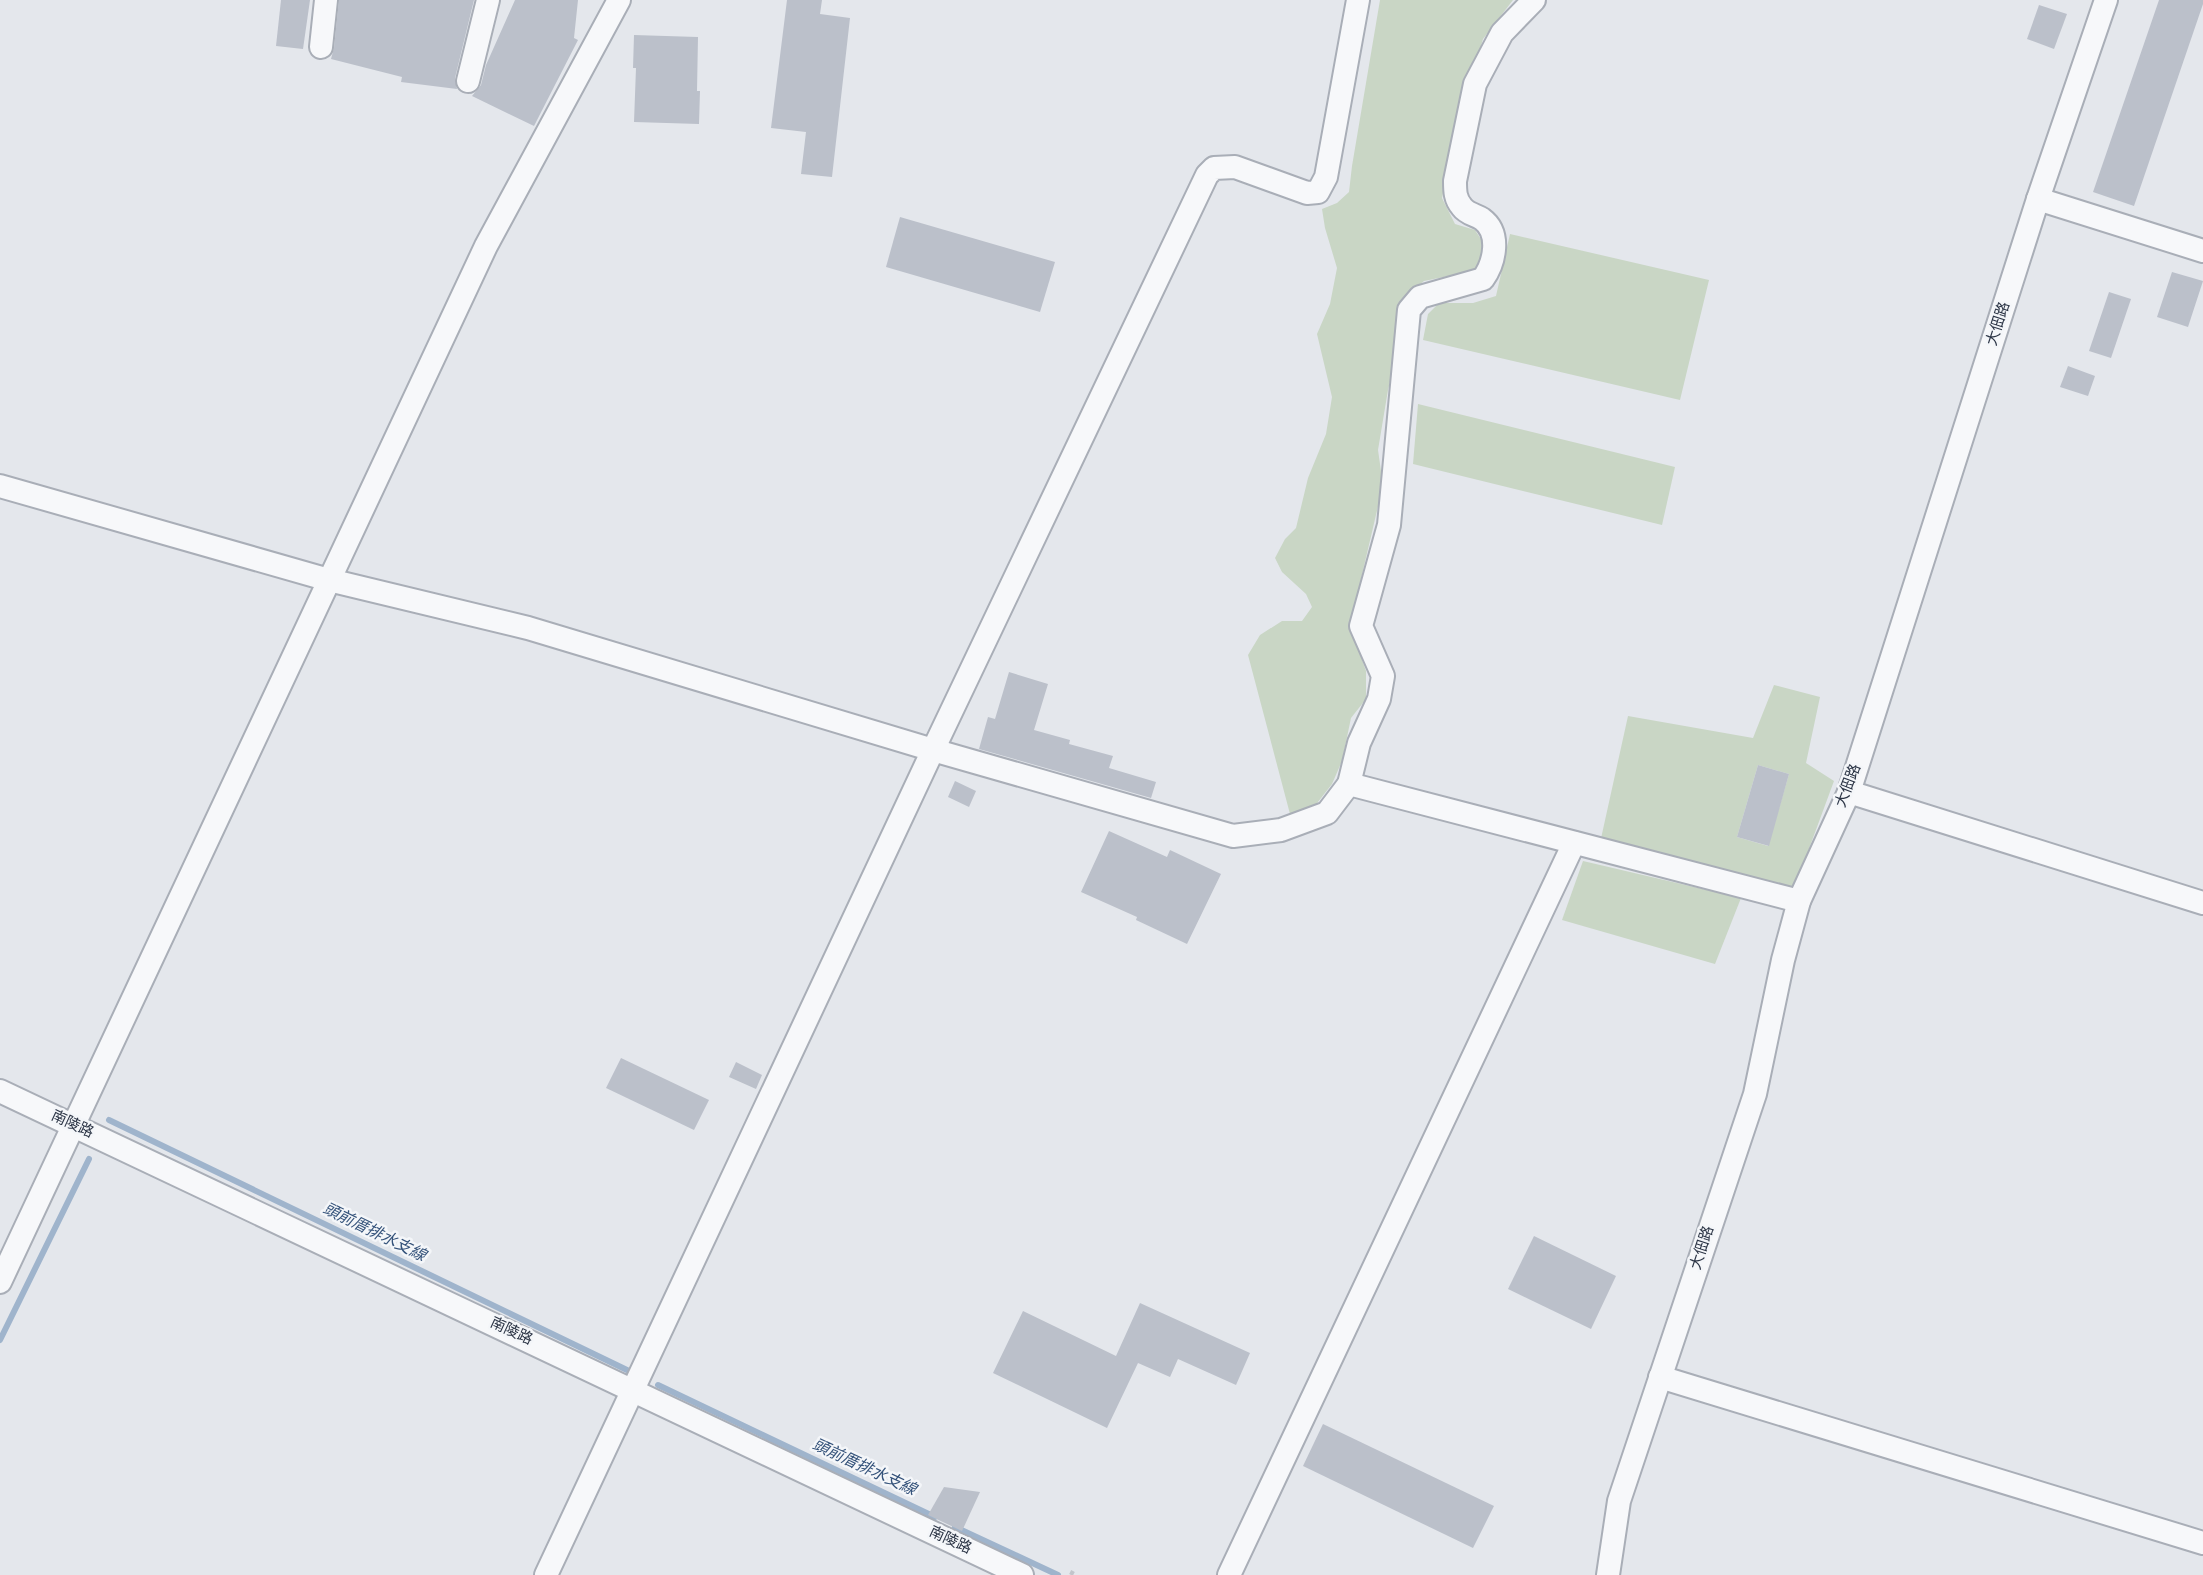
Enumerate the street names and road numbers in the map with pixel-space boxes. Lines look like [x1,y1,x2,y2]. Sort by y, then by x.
street label: 大佃路 [1983,300,2015,348]
street label: 大佃路 [1832,762,1866,810]
street label: 南陵路 [48,1107,96,1143]
street label: 大佃路 [1687,1224,1719,1272]
street label: 南陵路 [487,1314,535,1350]
street label: 南陵路 [926,1523,974,1559]

